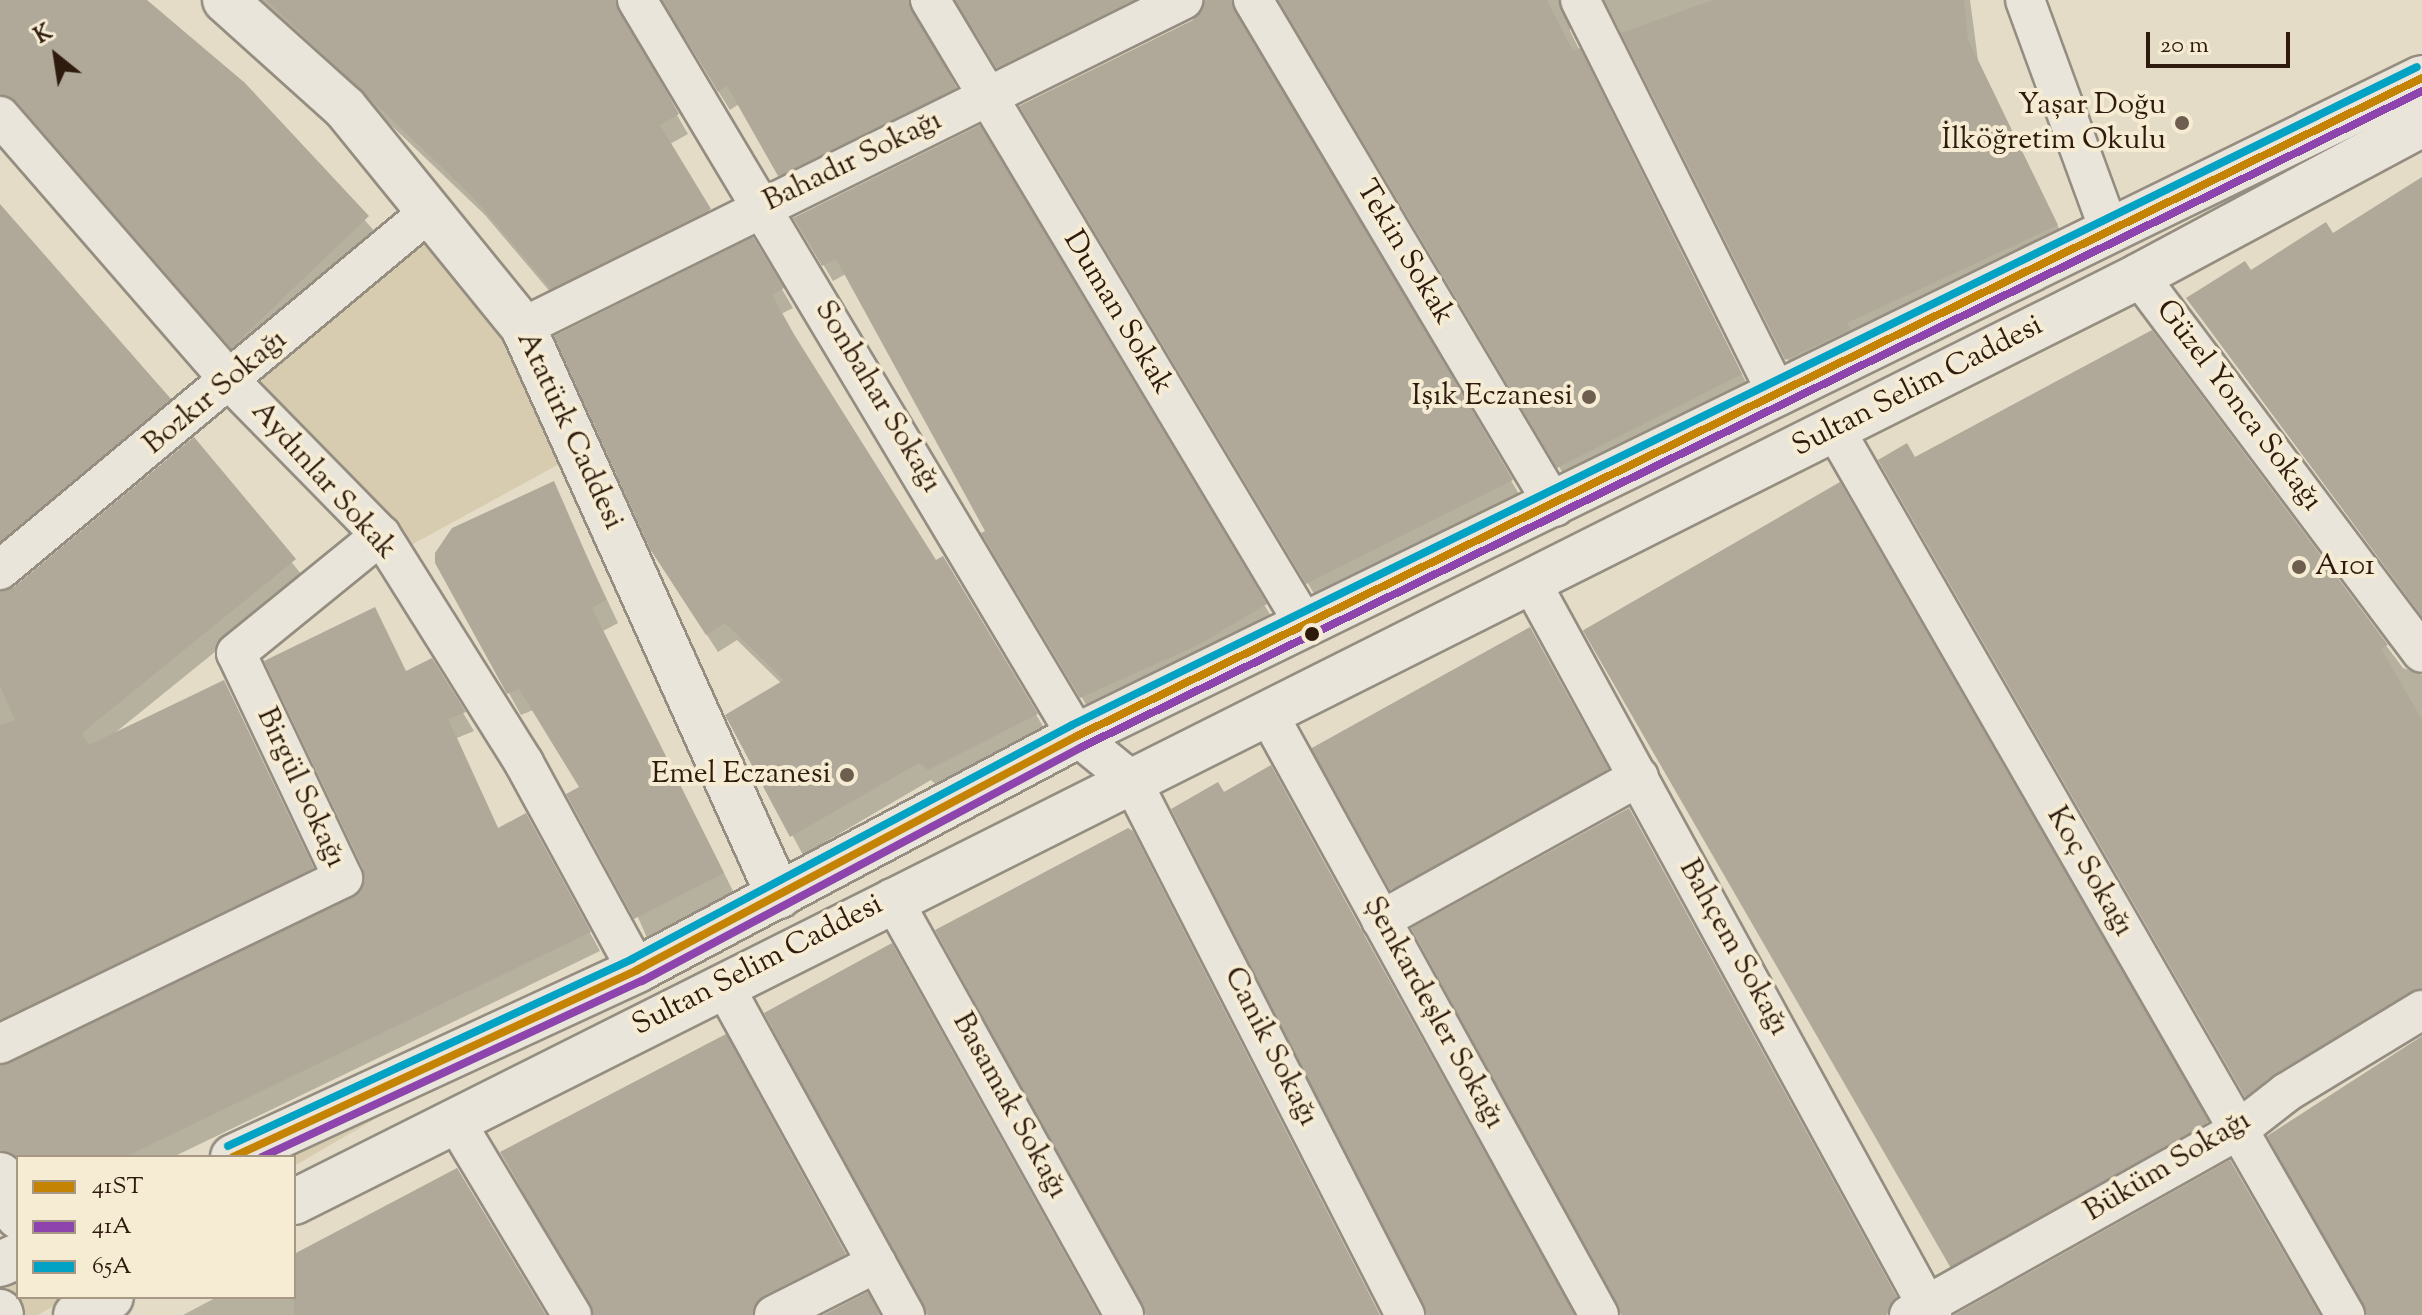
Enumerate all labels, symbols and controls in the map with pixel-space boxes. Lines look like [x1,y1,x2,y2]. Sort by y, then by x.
north arrow [16,16,96,96]
scale bar [2150,16,2294,66]
text: K [29,17,59,53]
text: 20 m [2160,29,2209,63]
place label: Yaşar Doğu İlköğretim Okulu [1942,88,2166,158]
street label: Bahadır Sokağı [758,103,948,221]
marker: Yaşar Doğu İlköğretim Okulu [2173,114,2191,132]
street label: Tekin Sokak [1347,174,1461,332]
street label: Duman Sokak [1054,225,1180,401]
street label: Güzel Yonca Sokağı [2147,293,2329,519]
street label: Sonbahar Sokağı [806,294,948,500]
street label: Sultan Selim Caddesi [1787,308,2049,466]
street label: Bozkır Sokağı [137,323,295,463]
street label: Atatürk Caddesi [507,326,631,536]
place label: Işık Eczanesi [1412,379,1573,415]
marker: Işık Eczanesi [1580,388,1598,406]
street label: Aydınlar Sokak [243,394,403,568]
place label: A101 [2315,549,2375,585]
marker: A101 [2290,558,2308,576]
unlabelled marker [1304,626,1320,642]
street label: Birgül Sokağı [247,702,353,874]
place label: Emel Eczanesi [651,757,831,793]
marker: Emel Eczanesi [838,766,856,784]
street label: Koç Sokağı [2037,801,2141,943]
street label: Bahçem Sokağı [1670,854,1796,1042]
street label: Sultan Selim Caddesi [627,887,889,1045]
street label: Şenkardeşler Sokağı [1354,891,1512,1135]
street label: Canik Sokağı [1215,961,1325,1133]
street label: Basamak Sokağı [943,1007,1075,1205]
street label: Büküm Sokağı [2078,1103,2258,1231]
legend [16,1155,296,1299]
text: 41ST [92,1170,143,1204]
text: 41A [92,1210,132,1244]
text: 65A [92,1250,132,1284]

